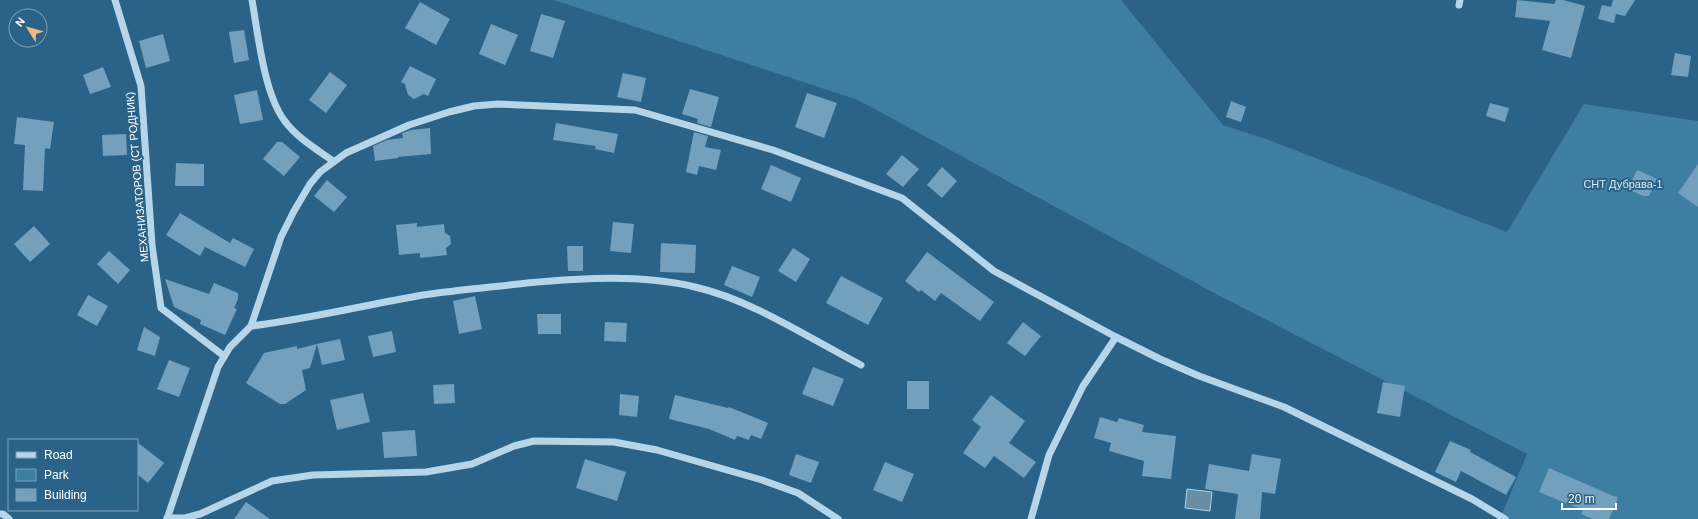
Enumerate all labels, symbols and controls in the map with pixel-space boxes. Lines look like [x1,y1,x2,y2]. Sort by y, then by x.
north arrow [8,8,48,48]
text: N [13,15,27,29]
street label: МЕХАНИЗАТОРОВ (СТ РОДНИК) [124,91,150,263]
park label: СНТ Дубрава-1 [1583,178,1663,190]
legend [8,439,138,511]
text: Road [44,448,73,462]
text: Park [44,468,70,482]
scale bar [1562,485,1616,511]
text: Building [44,488,87,502]
text: 20 m [1568,492,1595,506]

